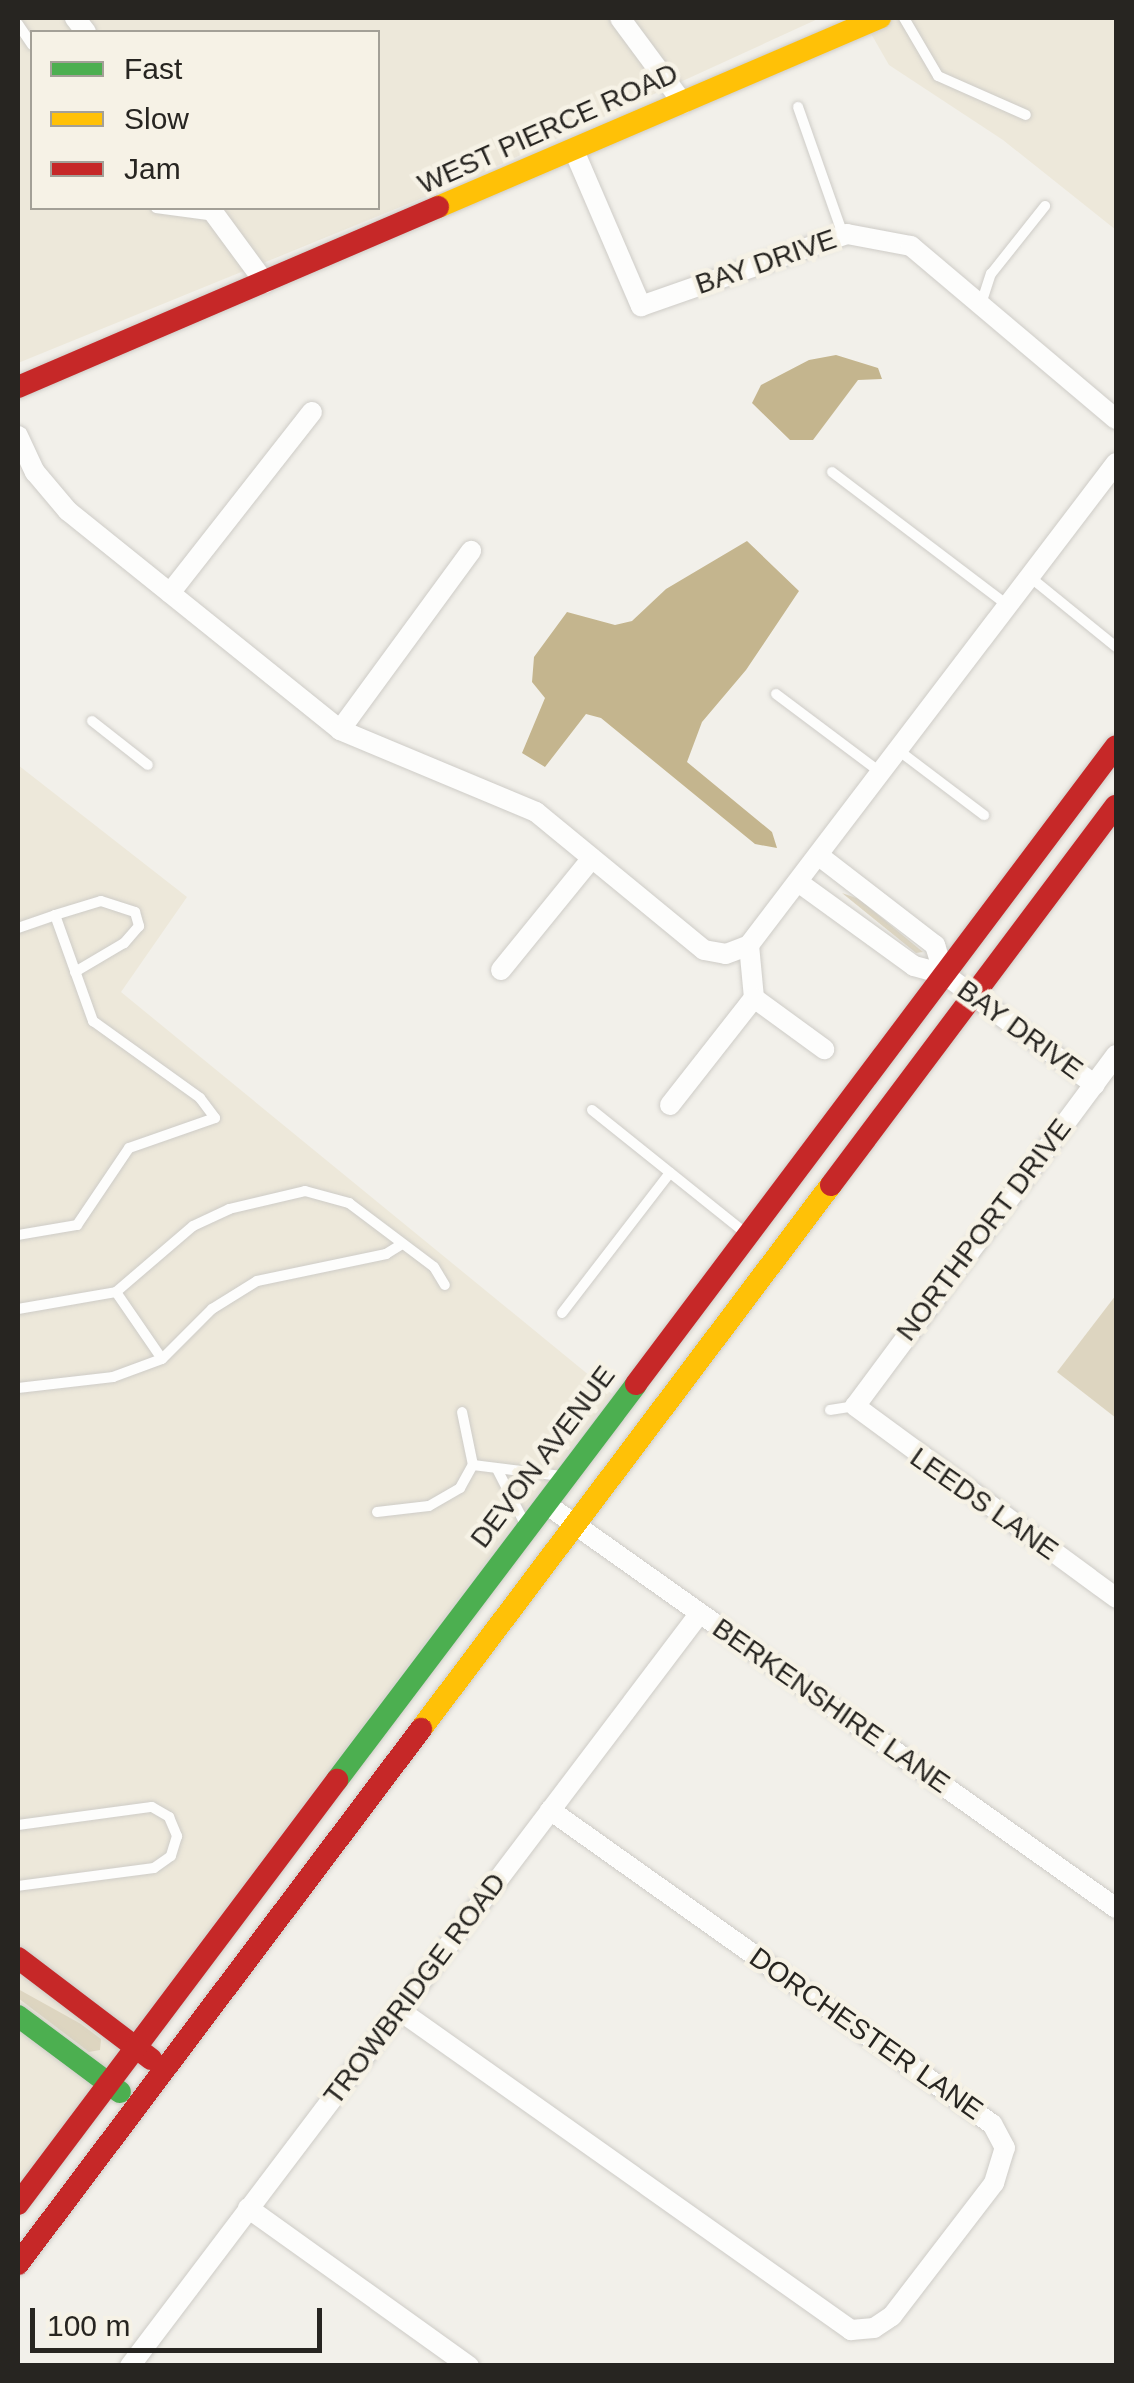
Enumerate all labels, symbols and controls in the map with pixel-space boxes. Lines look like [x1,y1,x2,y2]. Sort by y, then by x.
legend [30,30,380,210]
text: Fast [124,52,182,85]
street label: WEST PIERCE ROAD [413,56,683,202]
text: Slow [124,102,189,135]
text: Jam [124,152,181,185]
street label: BAY DRIVE [691,222,841,302]
street label: BAY DRIVE [951,973,1089,1087]
street label: NORTHPORT DRIVE [889,1112,1079,1348]
street label: DEVON AVENUE [463,1359,623,1555]
street label: LEEDS LANE [904,1441,1064,1567]
street label: BERKENSHIRE LANE [706,1611,956,1801]
street label: TROWBRIDGE ROAD [317,1866,513,2112]
street label: DORCHESTER LANE [743,1941,989,2127]
scale bar [35,2288,328,2350]
text: 100 m [47,2309,130,2342]

